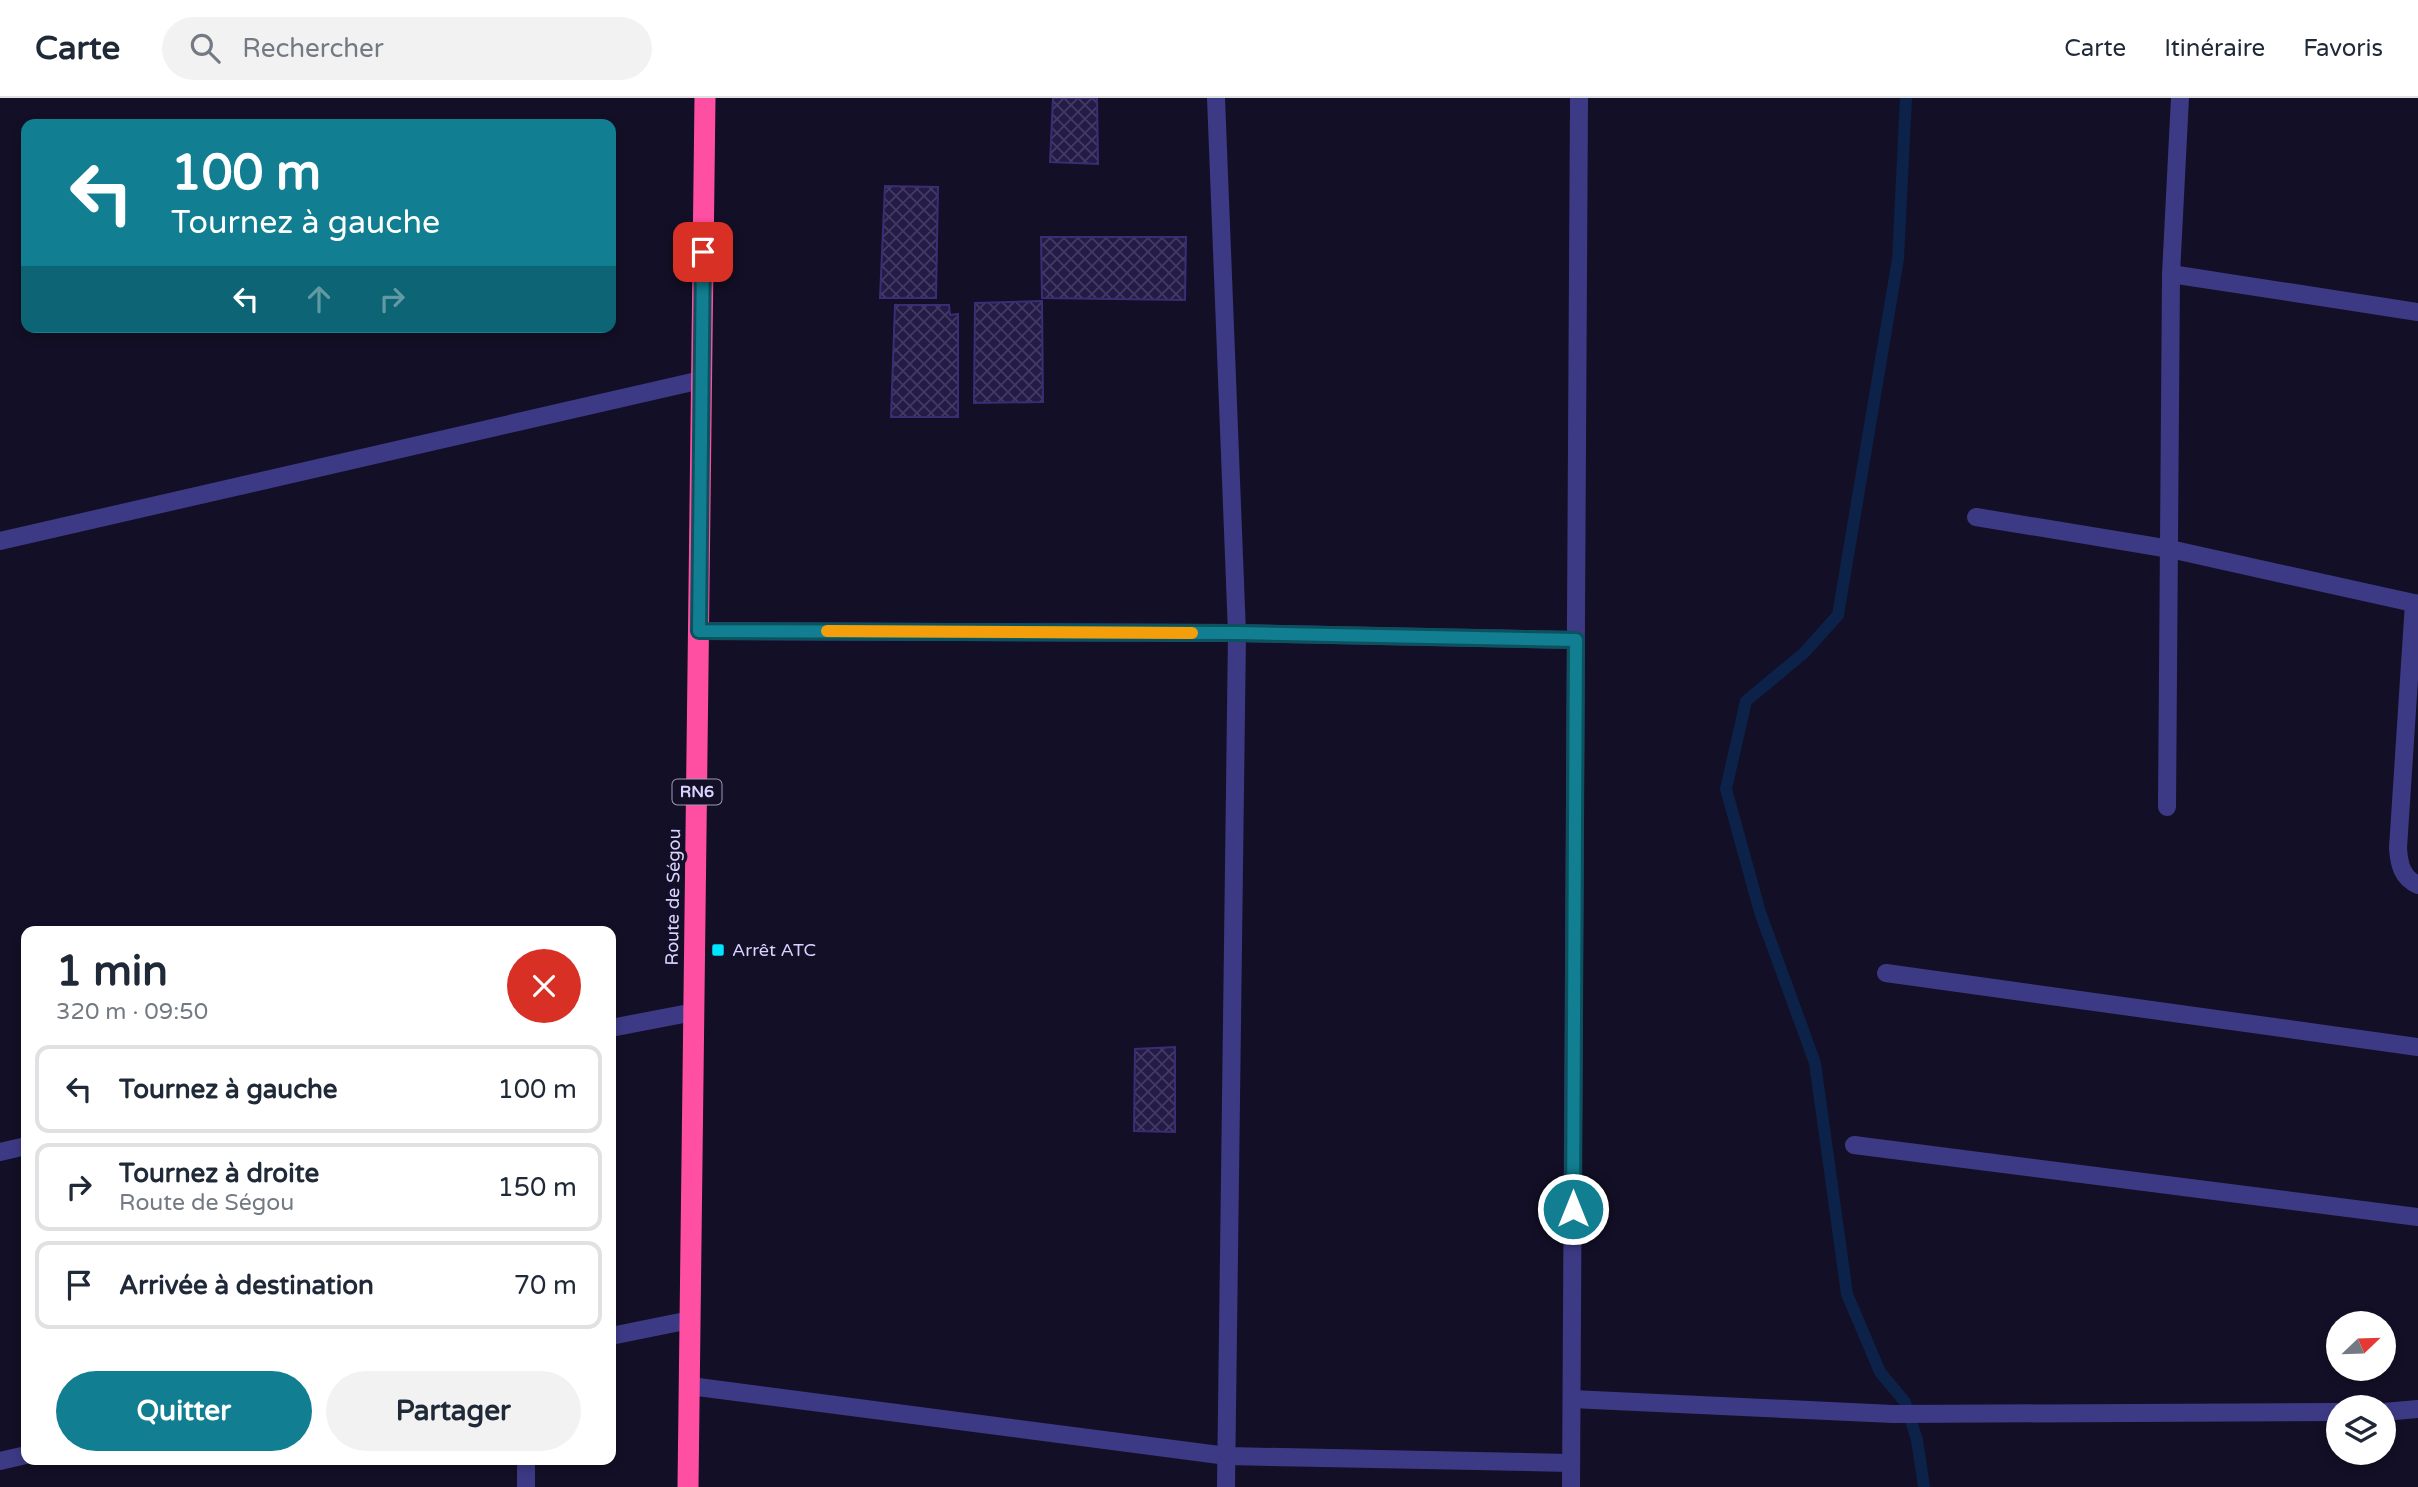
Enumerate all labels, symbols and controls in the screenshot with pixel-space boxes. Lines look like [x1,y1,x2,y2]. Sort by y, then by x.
search box [162,17,652,80]
text: Carte [35,29,120,68]
icon: search [186,29,224,67]
text: Rechercher [242,33,384,64]
text: Carte [2064,34,2126,63]
text: Itinéraire [2164,34,2265,63]
text: Favoris [2303,34,2383,63]
text: 100 m [171,144,321,203]
icon: left [56,147,147,238]
text: Tournez à gauche [171,204,440,242]
pin [673,222,733,282]
icon: arrive [684,233,722,271]
icon: left [227,280,265,318]
icon: ahead [300,280,338,318]
icon: right [373,280,411,318]
road number: RN6 [672,779,722,804]
street label: Route de Ségou [661,828,685,966]
place label: Arrêt ATC [732,939,816,961]
marker: Arrêt ATC [710,942,726,958]
text: 1 min [56,946,168,997]
button: close [507,949,581,1023]
text: 320 m · 09:50 [56,998,208,1026]
icon: left [60,1070,98,1108]
text: Tournez à gauche [119,1074,338,1105]
text: 100 m [497,1074,577,1105]
text: Tournez à droite [119,1158,319,1189]
icon: right [60,1168,98,1206]
text: 150 m [497,1172,577,1203]
position arrow [1536,1172,1610,1246]
text: Route de Ségou [119,1189,294,1217]
icon: arrive [60,1266,98,1304]
text: Arrivée à destination [119,1270,374,1301]
text: 70 m [514,1270,577,1301]
north arrow [2326,1311,2396,1381]
map controls [2326,1311,2396,1465]
button: Quitter [56,1371,312,1451]
button: Partager [326,1371,581,1451]
button: layers [2326,1395,2396,1465]

